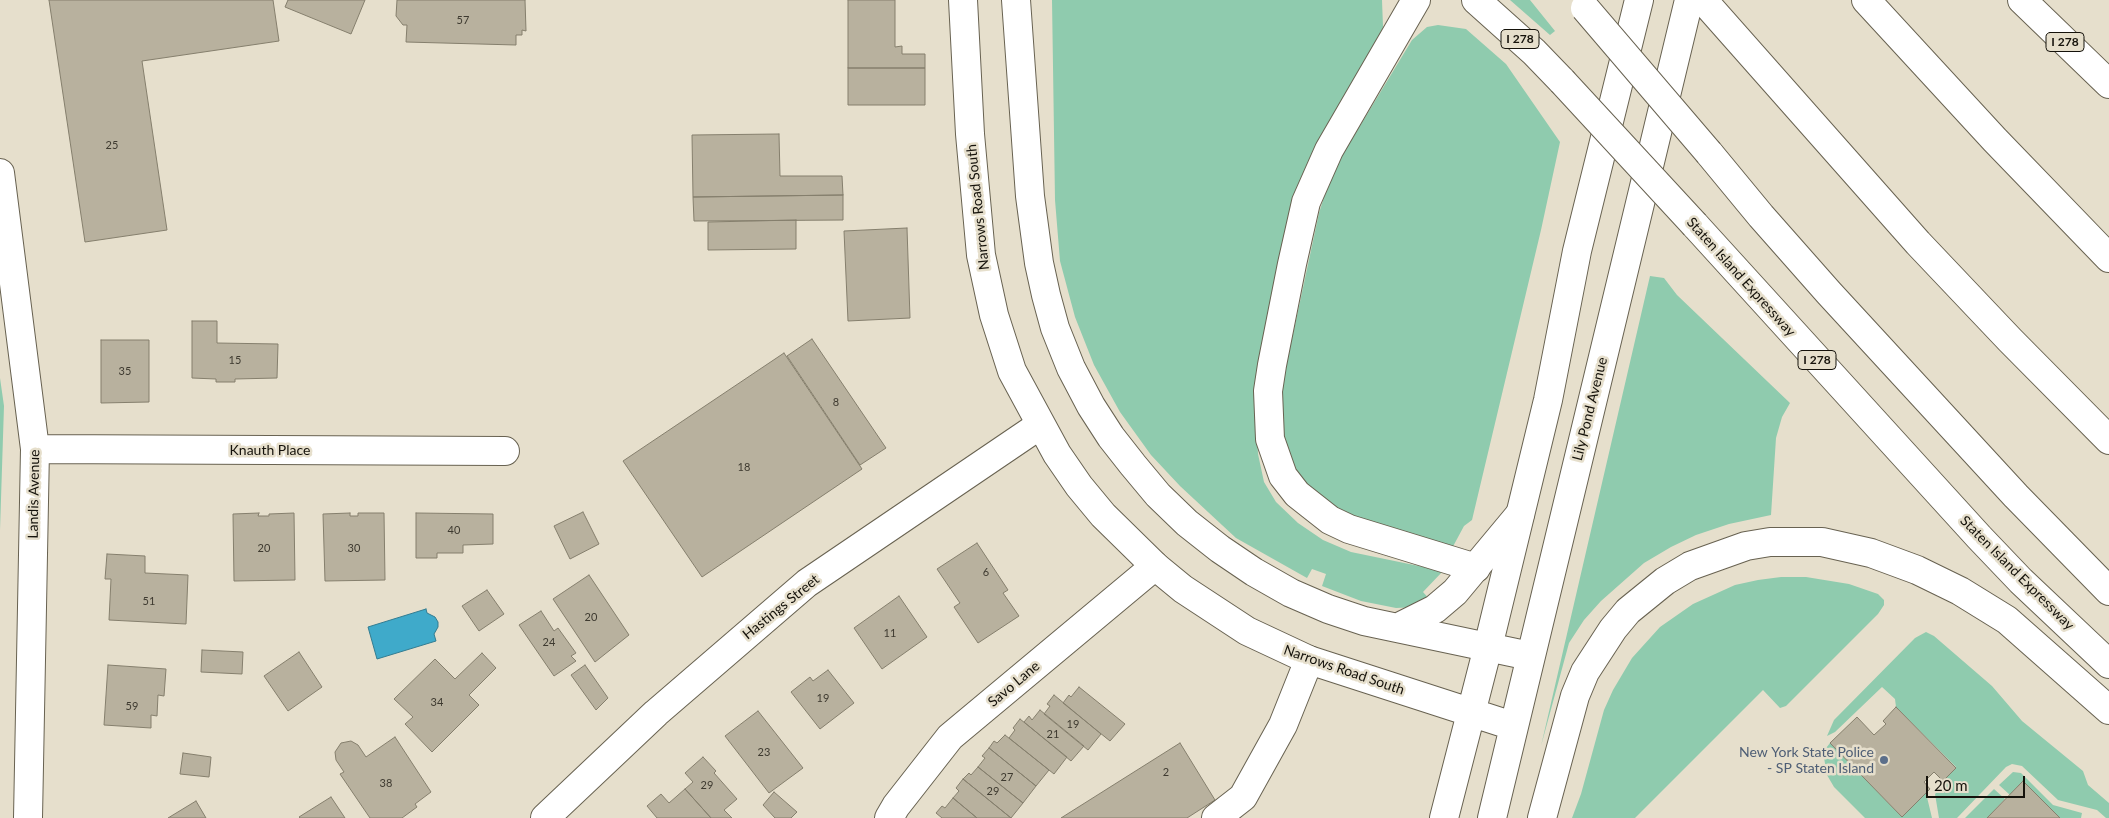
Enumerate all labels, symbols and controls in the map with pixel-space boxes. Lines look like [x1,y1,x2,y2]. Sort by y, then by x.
house number: 57 [457,13,469,27]
road number: I 278 [1501,30,1539,48]
road number: I 278 [2046,32,2084,52]
house number: 25 [106,138,118,152]
street label: Narrows Road South [963,143,993,271]
street label: Staten Island Expressway [1683,214,1799,340]
road number: I 278 [1798,350,1836,370]
house number: 15 [229,353,241,367]
street label: Lily Pond Avenue [1569,355,1611,463]
house number: 35 [119,364,131,378]
house number: 8 [833,395,839,409]
street label: Knauth Place [230,442,310,458]
street label: Landis Avenue [25,449,43,539]
house number: 18 [738,460,750,474]
street label: Staten Island Expressway [1956,512,2078,634]
house number: 40 [448,523,460,537]
house number: 20 [258,541,270,555]
house number: 30 [348,541,360,555]
house number: 6 [983,565,989,579]
street label: Hastings Street [739,571,823,643]
house number: 51 [143,594,155,608]
house number: 20 [585,610,597,624]
house number: 11 [884,626,896,640]
house number: 24 [543,635,555,649]
street label: Narrows Road South [1281,641,1407,699]
street label: Savo Lane [985,658,1043,710]
house number: 19 [817,691,829,705]
house number: 34 [431,695,443,709]
house number: 59 [126,699,138,713]
house number: 19 [1067,717,1079,731]
house number: 21 [1047,727,1059,741]
place label: New York State Police - SP Staten Island [1739,744,1874,776]
house number: 23 [758,745,770,759]
marker: New York State Police - SP Staten Island [1878,754,1890,766]
house number: 2 [1163,765,1169,779]
scale bar [1929,766,2028,798]
house number: 27 [1001,770,1013,784]
house number: 38 [380,776,392,790]
text: 20 m [1934,776,1968,794]
house number: 29 [701,778,713,792]
house number: 29 [987,784,999,798]

